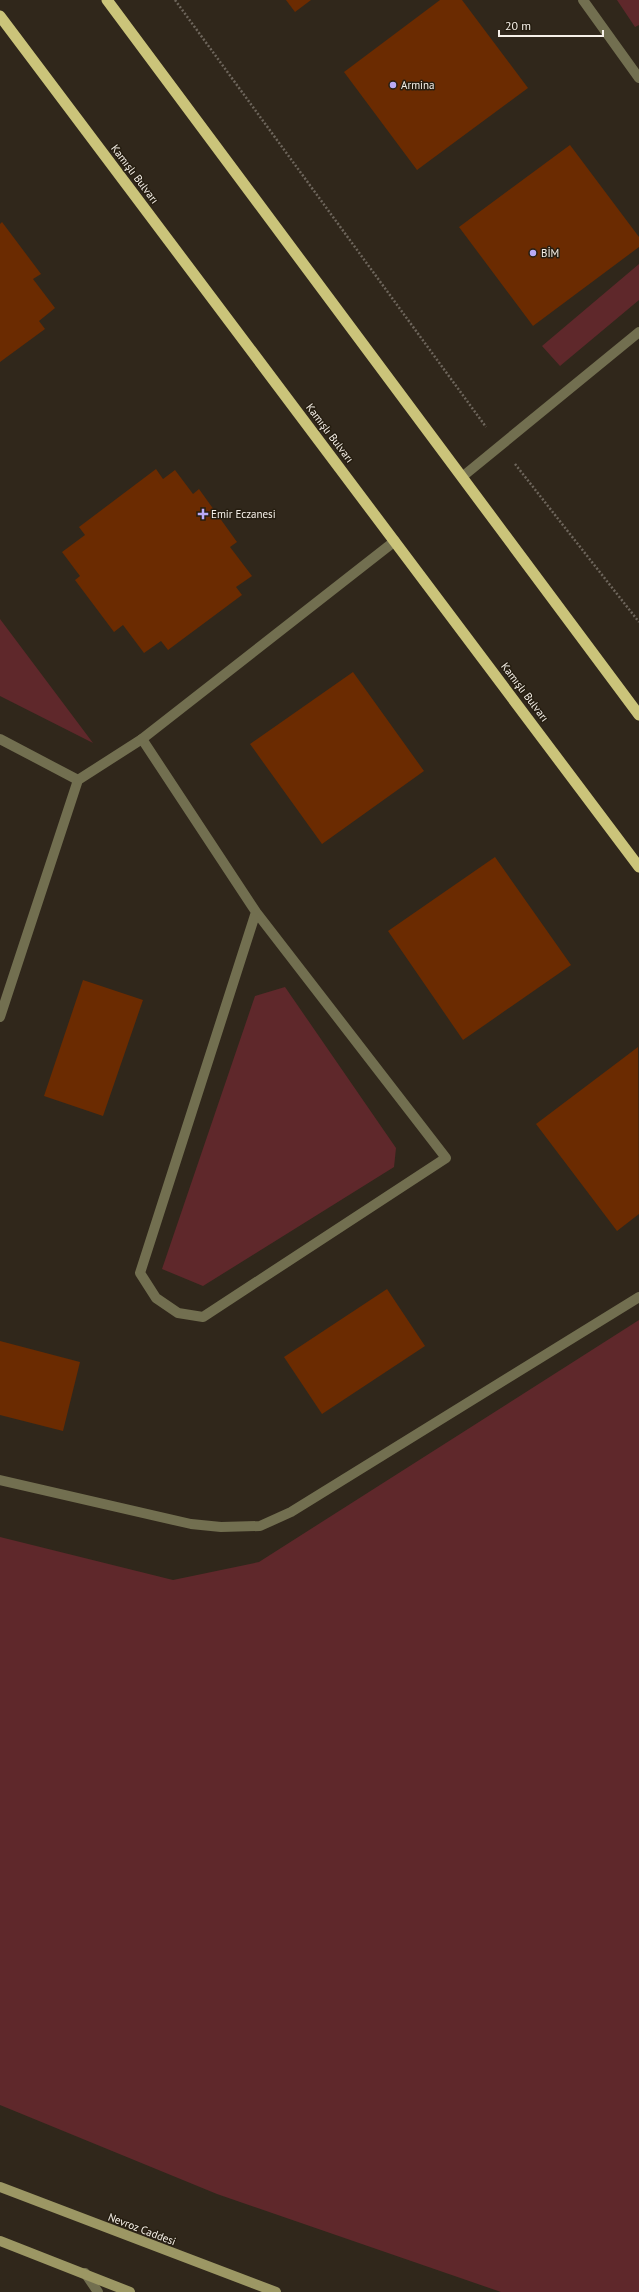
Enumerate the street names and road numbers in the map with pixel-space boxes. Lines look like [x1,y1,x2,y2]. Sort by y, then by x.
street label: Kamışlı Bulvarı [108,142,162,206]
street label: Kamışlı Bulvarı [303,401,357,465]
street label: Kamışlı Bulvarı [498,660,552,724]
street label: Nevroz Caddesi [106,2210,178,2248]

